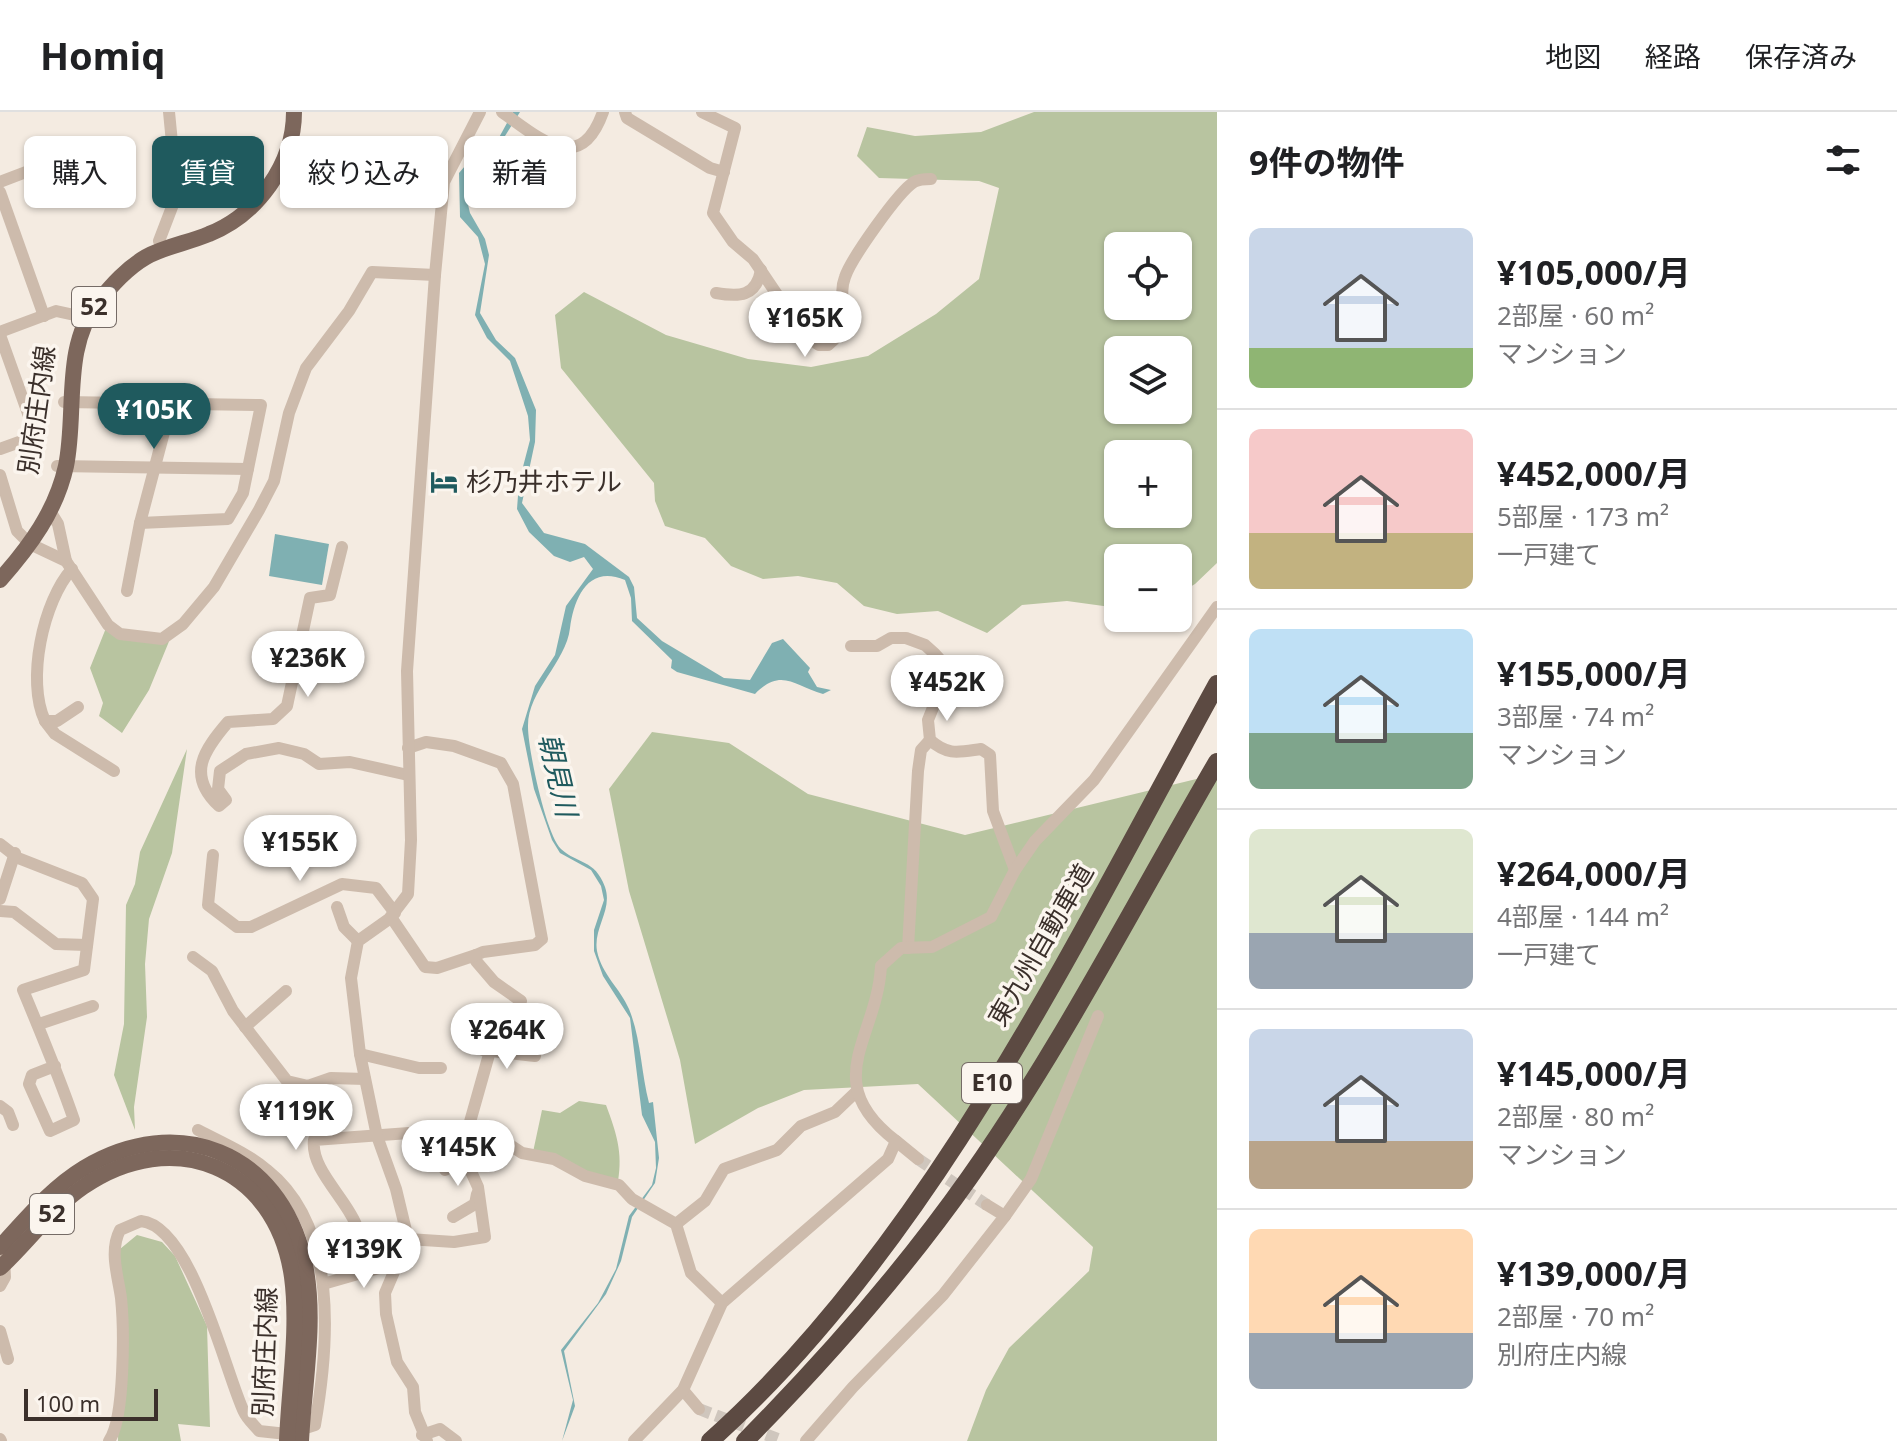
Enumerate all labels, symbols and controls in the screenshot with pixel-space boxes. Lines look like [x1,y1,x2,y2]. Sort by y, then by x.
text: Homiq [40,29,165,81]
text: 地図 [1545,37,1601,75]
text: 経路 [1645,37,1701,75]
text: 保存済み [1745,37,1857,75]
chip: 購入 [24,136,136,208]
chip: 賃貸 [152,136,264,208]
chip: 絞り込み [280,136,448,208]
chip: 新着 [464,136,576,208]
icon: filters [1821,138,1865,182]
text: 9件の物件 [1249,139,1404,185]
map controls [1104,232,1192,632]
button: locate [1104,232,1192,320]
text: ¥105,000/月 [1497,249,1691,295]
icon: home [1313,260,1409,356]
road number: 52 [72,287,116,327]
pin: ¥165K [749,291,861,359]
text: 2部屋 · 60 m² [1497,297,1654,333]
text: ¥165K [767,299,843,335]
text: マンション [1497,335,1627,371]
button: layers [1104,336,1192,424]
street label: 別府庄内線 [9,343,63,477]
pin: ¥105K [98,383,210,451]
text: ¥105K [116,391,192,427]
button: + [1104,440,1192,528]
text: ¥452,000/月 [1497,450,1691,496]
icon: home [1313,461,1409,557]
place label: 杉乃井ホテル [466,463,622,499]
hotel icon: 杉乃井ホテル [429,467,459,497]
text: 5部屋 · 173 m² [1497,498,1669,534]
text: 一戸建て [1497,536,1601,572]
button: − [1104,544,1192,632]
pin: ¥236K [252,631,364,699]
text: ¥236K [270,639,346,675]
text: ¥155,000/月 [1497,650,1691,696]
pin: ¥452K [891,655,1003,723]
icon: home [1313,661,1409,757]
text: ¥452K [909,663,985,699]
text: 3部屋 · 74 m² [1497,698,1654,734]
water label: 朝見川 [531,730,588,823]
text: マンション [1497,736,1627,772]
pin: ¥155K [244,815,356,883]
text: ¥155K [262,823,338,859]
text: ¥264,000/月 [1497,850,1691,896]
street label: 東九州自動車道 [979,857,1101,1032]
icon: home [1313,861,1409,957]
text: 4部屋 · 144 m² [1497,898,1669,934]
text: 一戸建て [1497,936,1601,972]
pin: ¥264K [451,1003,563,1071]
text: ¥264K [469,1011,545,1047]
text: ¥145,000/月 [1497,1050,1691,1096]
icon: home [1313,1061,1409,1157]
road number: E10 [962,1063,1022,1103]
pin: ¥119K [240,1084,352,1152]
text: ¥119K [258,1092,334,1128]
text: 2部屋 · 80 m² [1497,1098,1654,1134]
pin: ¥145K [402,1120,514,1188]
text: ¥145K [420,1128,496,1164]
text: マンション [1497,1136,1627,1172]
road number: 52 [30,1194,74,1234]
pin: ¥139K [308,1222,420,1290]
text: ¥139K [326,1230,402,1266]
text: ¥139,000/月 [1497,1250,1691,1296]
icon: home [1313,1261,1409,1357]
street label: 別府庄内線 [244,1286,284,1418]
text: 2部屋 · 70 m² [1497,1298,1654,1334]
text: 別府庄内線 [1497,1336,1627,1372]
scale bar [24,1385,158,1421]
text: 100 m [36,1388,100,1418]

